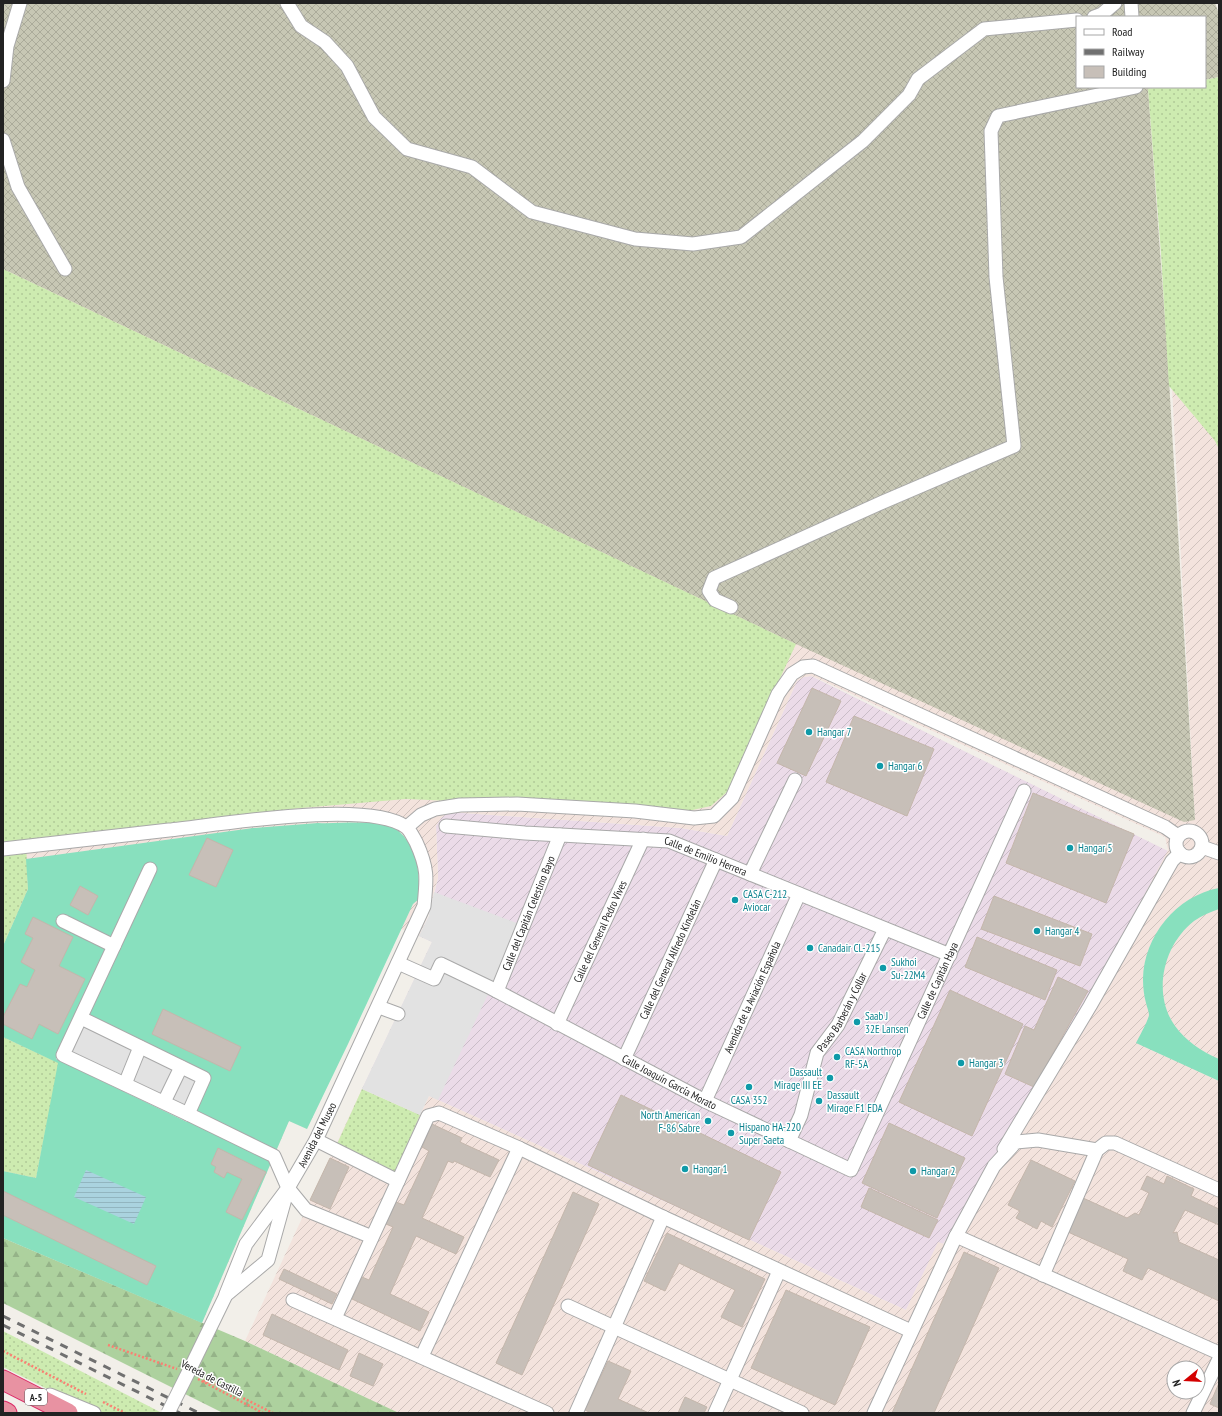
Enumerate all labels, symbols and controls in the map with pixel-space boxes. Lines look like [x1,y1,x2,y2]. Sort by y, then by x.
legend [1076,16,1206,88]
text: Road [1112,24,1132,39]
text: Railway [1112,44,1145,59]
text: Building [1112,64,1147,79]
place label: Hangar 7 [817,725,852,739]
marker: Hangar 7 [804,727,814,737]
place label: Hangar 6 [888,759,923,773]
marker: Hangar 6 [875,761,885,771]
street label: Calle de Emilio Herrera [664,834,749,879]
place label: Hangar 5 [1078,841,1113,855]
marker: Hangar 5 [1065,843,1075,853]
street label: Calle del Capitán Celestino Bayo [499,853,558,973]
street label: Calle del General Pedro Vives [570,878,630,985]
place label: CASA C-212 Aviocar [743,887,787,914]
marker: CASA C-212 Aviocar [730,895,740,905]
street label: Calle del General Alfredo Kindelán [636,897,704,1021]
place label: Hangar 4 [1045,924,1080,938]
marker: Hangar 4 [1032,926,1042,936]
street label: Avenida de la Aviación Española [721,939,784,1055]
street label: Calle de Capitán Haya [914,940,961,1021]
place label: Canadair CL-215 [818,941,880,955]
marker: Canadair CL-215 [805,943,815,953]
place label: Sukhoi Su-22M4 [891,955,926,982]
marker: Sukhoi Su-22M4 [878,963,888,973]
street label: Paseo Barberán y Collar [814,970,870,1054]
place label: Saab J 32E Lansen [865,1009,909,1036]
marker: Saab J 32E Lansen [852,1017,862,1027]
place label: CASA Northrop RF-5A [845,1044,901,1071]
street label: Calle Joaquín García Morato [620,1051,719,1113]
marker: CASA Northrop RF-5A [832,1052,842,1062]
place label: Hangar 3 [969,1056,1004,1070]
marker: Hangar 3 [956,1058,966,1068]
place label: Dassault Mirage III EE [774,1065,822,1092]
marker: Dassault Mirage III EE [825,1073,835,1083]
marker: CASA 352 [744,1082,754,1092]
place label: Dassault Mirage F1 EDA [827,1088,884,1115]
place label: CASA 352 [731,1093,767,1107]
marker: Dassault Mirage F1 EDA [814,1096,824,1106]
street label: Avenida del Museo [295,1100,340,1170]
place label: North American F-86 Sabre [641,1108,700,1135]
marker: North American F-86 Sabre [703,1116,713,1126]
place label: Hispano HA-220 Super Saeta [739,1120,801,1147]
marker: Hispano HA-220 Super Saeta [726,1128,736,1138]
place label: Hangar 1 [693,1162,728,1176]
marker: Hangar 1 [680,1164,690,1174]
place label: Hangar 2 [921,1164,956,1178]
marker: Hangar 2 [908,1166,918,1176]
street label: Vereda de Castilla [178,1356,245,1400]
north arrow [1166,1360,1206,1400]
text: N [1169,1378,1184,1388]
road number: A-5 [25,1389,47,1405]

